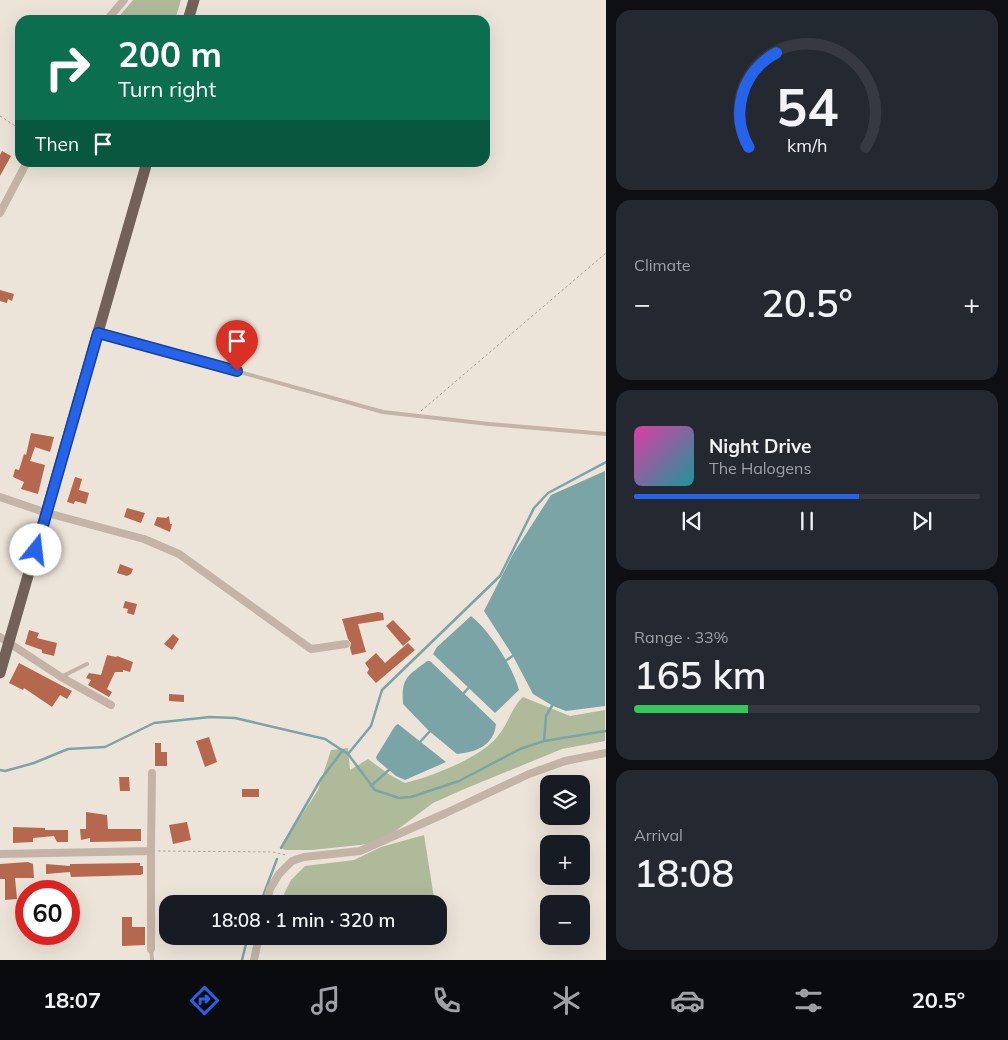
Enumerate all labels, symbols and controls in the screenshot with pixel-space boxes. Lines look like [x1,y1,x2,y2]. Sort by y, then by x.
text: 200 m [118,32,222,76]
icon: right [35,35,100,100]
text: 54 [776,74,838,139]
text: Turn right [118,75,216,103]
icon: arrive [89,130,117,158]
text: Then [35,132,79,156]
text: km/h [787,134,827,156]
text: Climate [634,255,690,275]
text: 20.5° [761,279,853,327]
text: − [634,286,651,321]
text: + [963,286,980,321]
pin [216,320,258,371]
icon: arrive [223,327,251,355]
text: Night Drive [709,434,811,458]
text: The Halogens [709,458,811,478]
icon: previous [678,507,706,535]
icon: pause [793,507,821,535]
icon: next [908,507,936,535]
position arrow [9,523,61,575]
text: Range · 33% [634,627,729,647]
text: 165 km [634,651,767,699]
map controls [540,775,590,945]
button: layers [540,775,590,825]
text: Arrival [634,825,683,845]
button: + [540,835,590,885]
text: 18:08 [634,849,734,897]
speed limit sign: 60 [15,880,80,945]
button: − [540,895,590,945]
text: 18:08 · 1 min · 320 m [210,908,396,932]
icon: directions [187,983,222,1018]
icon: music [308,983,343,1018]
icon: phone [429,983,464,1018]
icon: climate [549,983,584,1018]
icon: car [670,983,705,1018]
icon: filters [791,983,826,1018]
text: 18:07 [43,986,101,1014]
text: 20.5° [912,986,965,1014]

